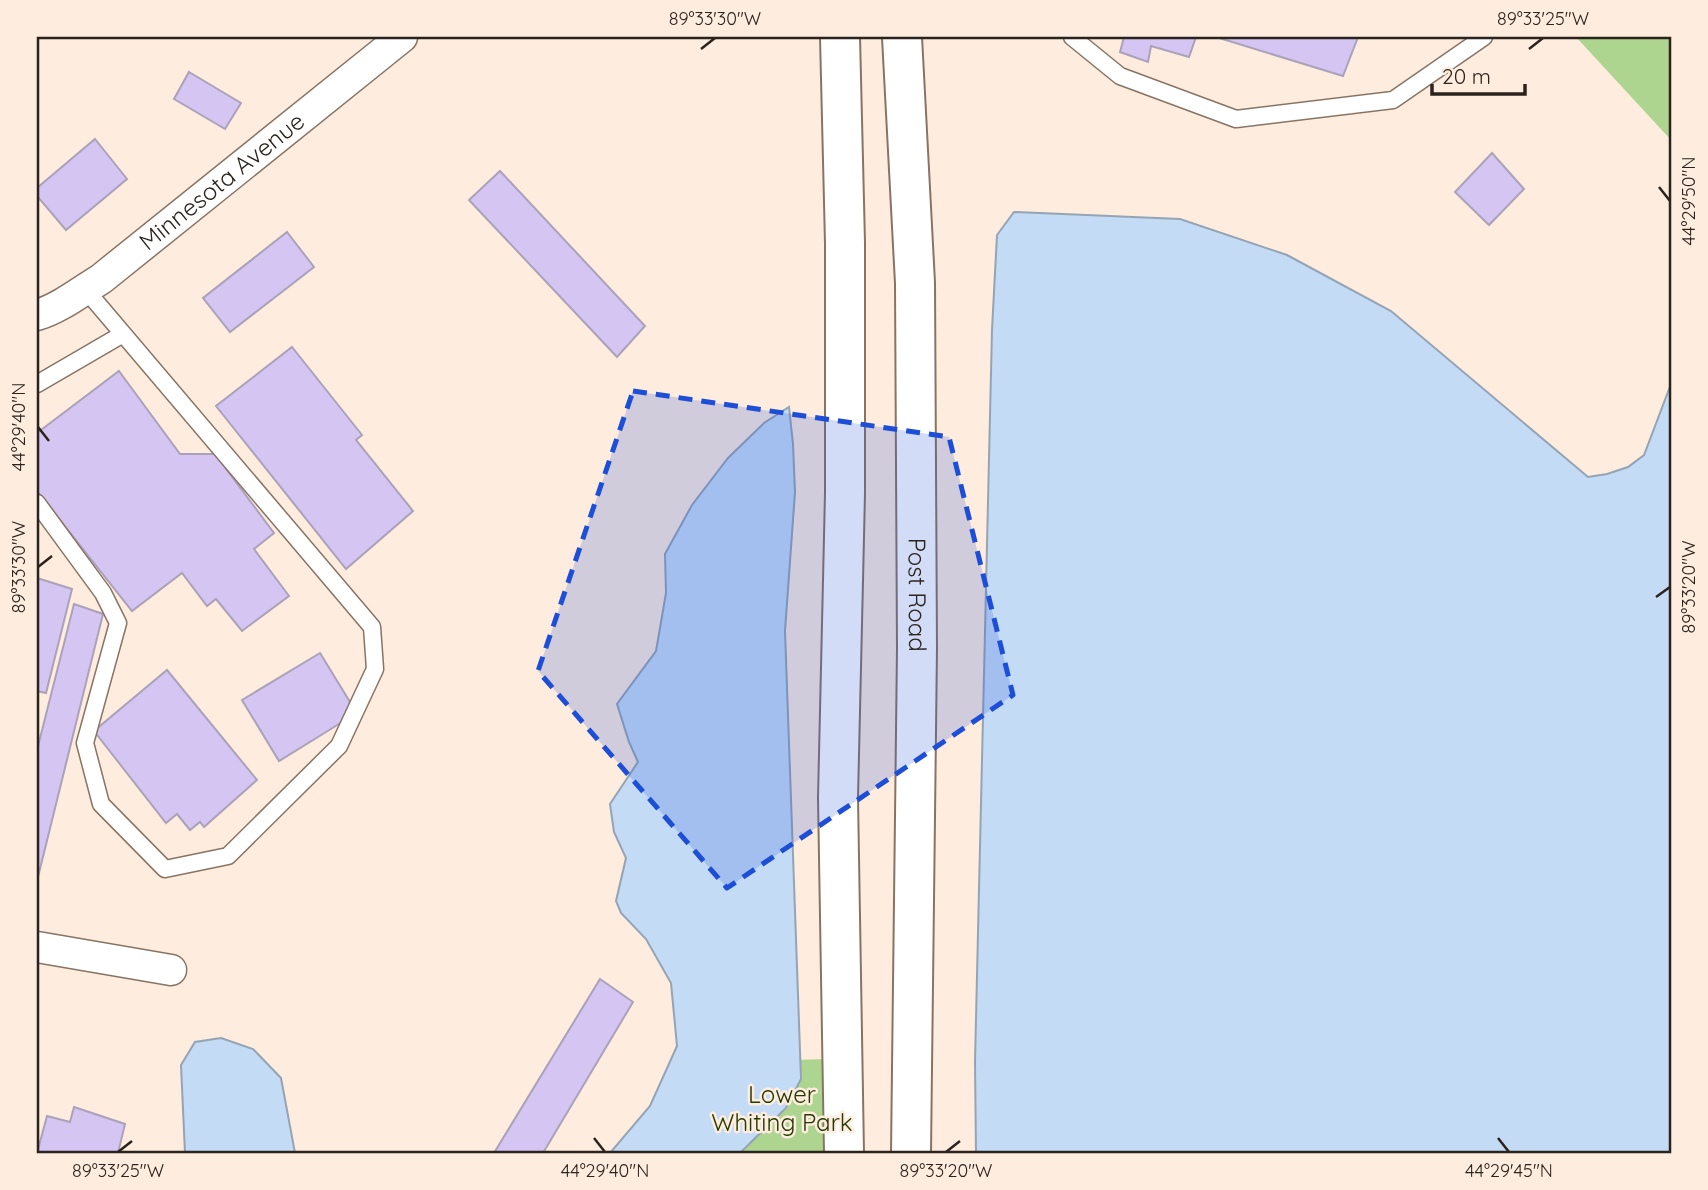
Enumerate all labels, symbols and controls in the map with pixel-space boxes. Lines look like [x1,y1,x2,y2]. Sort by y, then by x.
text: 89°33'30"W [669,7,761,30]
text: 89°33'25"W [1497,7,1589,30]
scale bar [1432,52,1524,96]
text: 20 m [1442,63,1491,89]
street label: Minnesota Avenue [133,105,310,256]
text: 44°29'50"N [1677,157,1700,245]
text: 44°29'40"N [7,383,30,471]
text: 89°33'30"W [7,521,30,613]
street label: Post Road [902,538,933,652]
text: 89°33'20"W [1677,540,1700,634]
park label: Lower Whiting Park [711,1079,853,1137]
text: 89°33'25"W [72,1159,164,1182]
text: 44°29'40"N [561,1159,649,1182]
text: 89°33'20"W [899,1159,993,1182]
text: 44°29'45"N [1465,1159,1553,1182]

